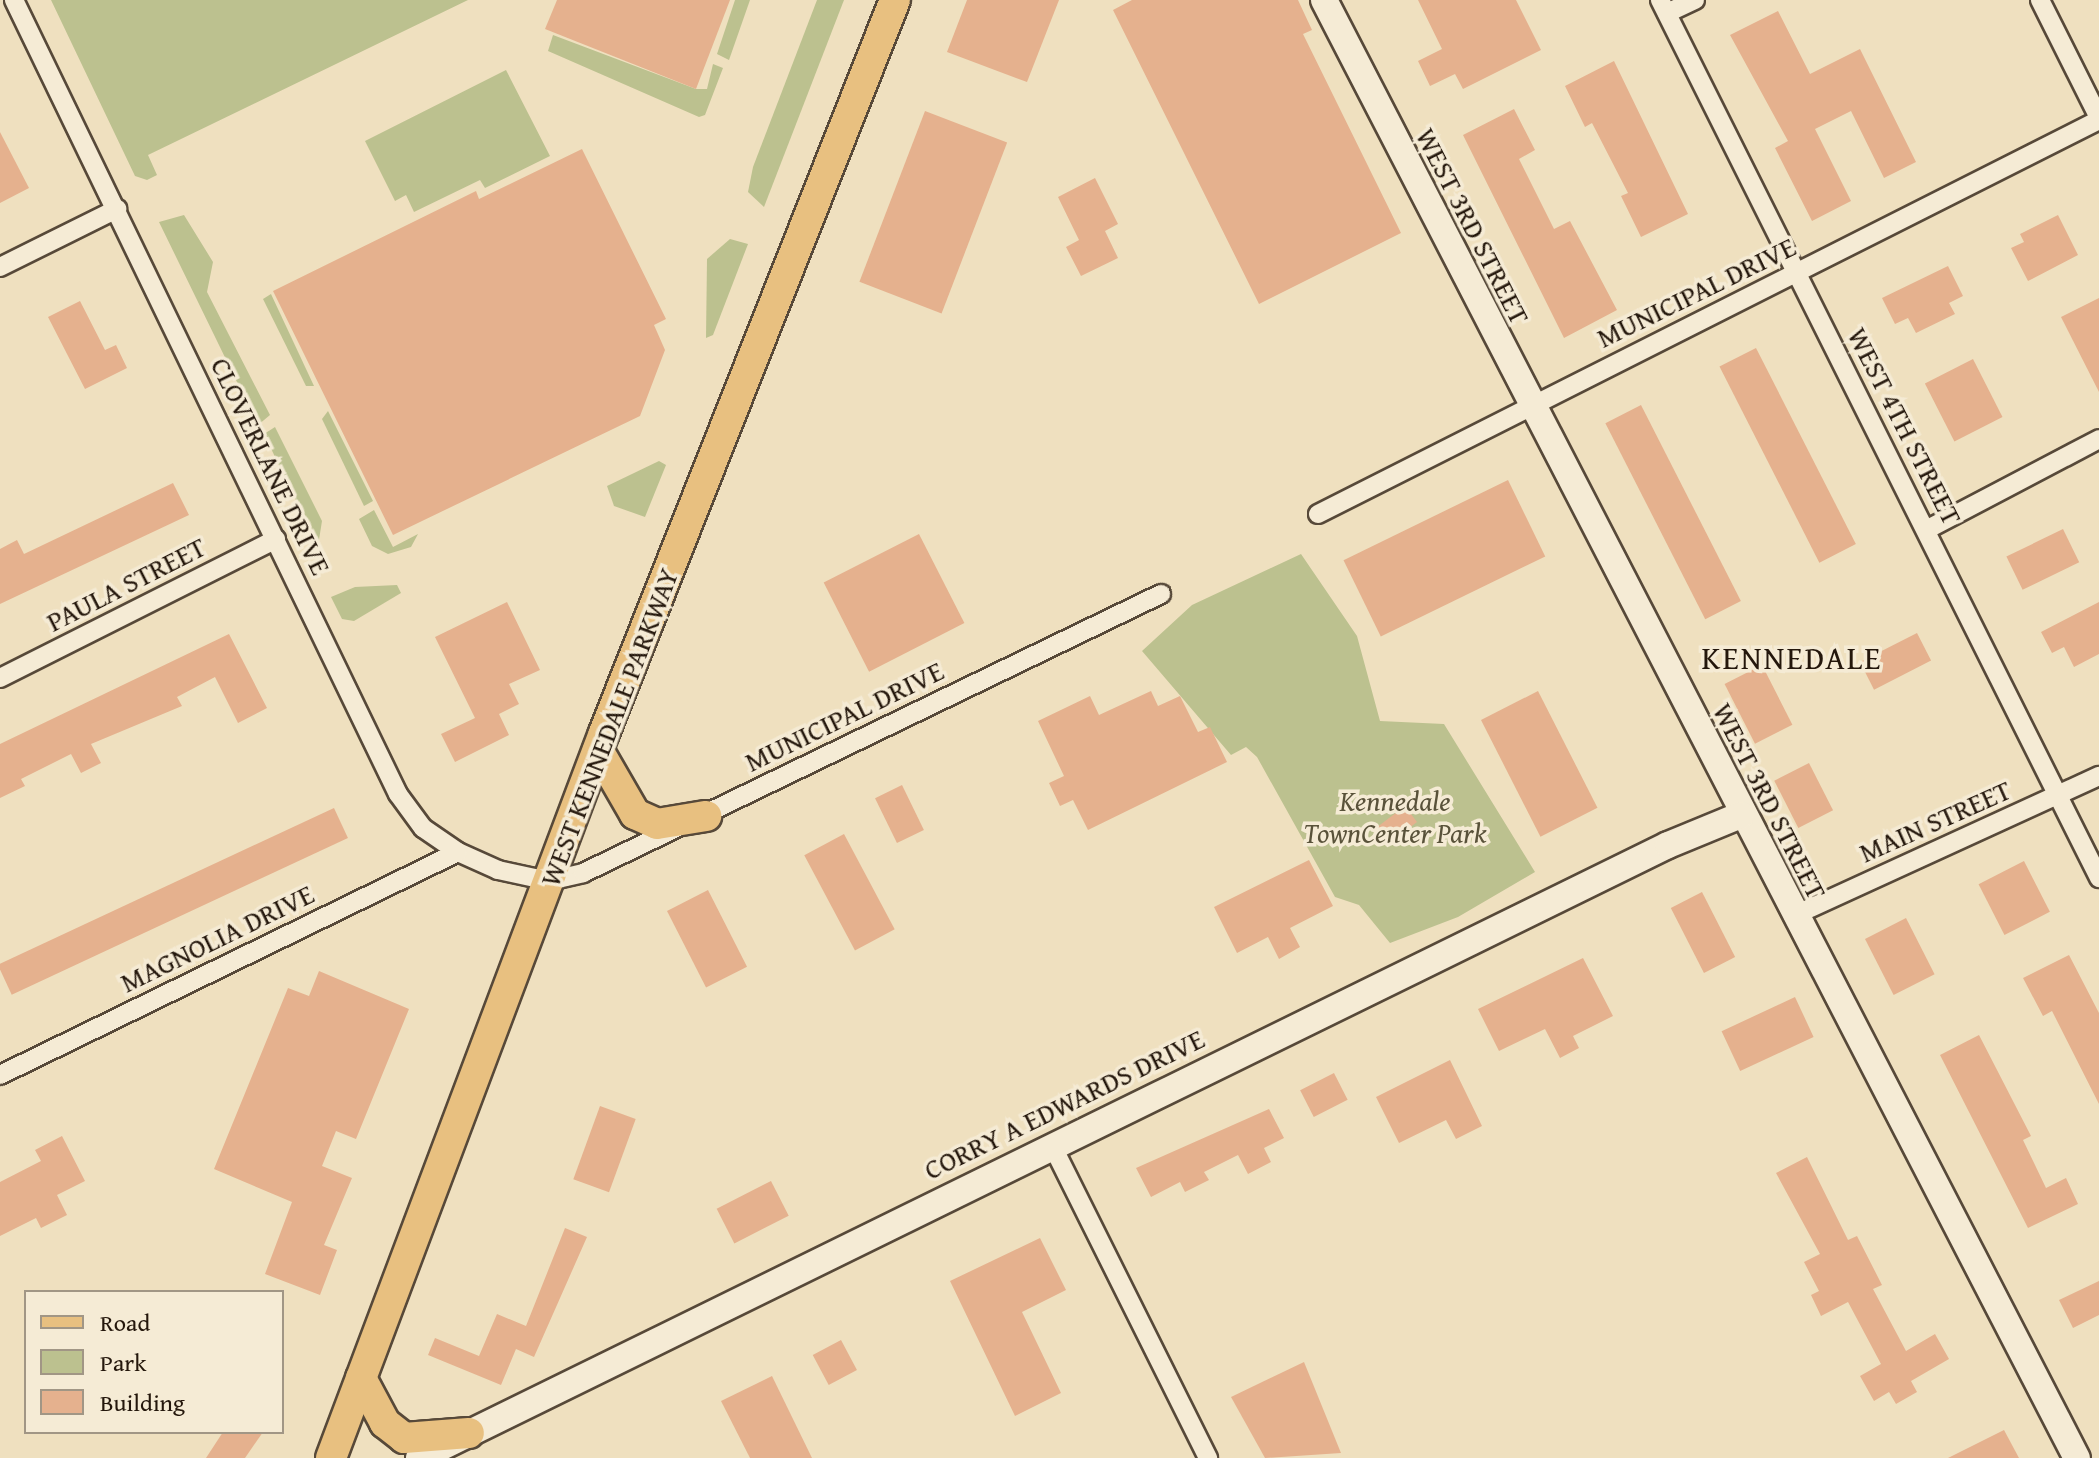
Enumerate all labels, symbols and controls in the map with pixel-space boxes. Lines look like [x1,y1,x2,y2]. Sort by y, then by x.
street label: WEST 3RD STREET [1409,122,1537,330]
street label: MUNICIPAL DRIVE [1591,229,1801,355]
street label: WEST 4TH STREET [1841,322,1969,530]
street label: CLOVERLANE DRIVE [204,352,338,580]
street label: PAULA STREET [41,530,211,638]
street label: WEST KENNEDALE PARKWAY [533,563,685,891]
district label: KENNEDALE [1702,639,1882,677]
street label: MUNICIPAL DRIVE [739,653,949,779]
street label: WEST 3RD STREET [1706,697,1834,905]
street label: MAIN STREET [1854,773,2016,869]
park label: Kennedale TownCenter Park [1304,784,1486,850]
street label: MAGNOLIA DRIVE [115,877,319,999]
street label: CORRY A EDWARDS DRIVE [919,1022,1209,1186]
legend [24,1290,284,1434]
text: Road [100,1305,150,1340]
text: Park [100,1345,146,1380]
text: Building [100,1385,185,1420]

